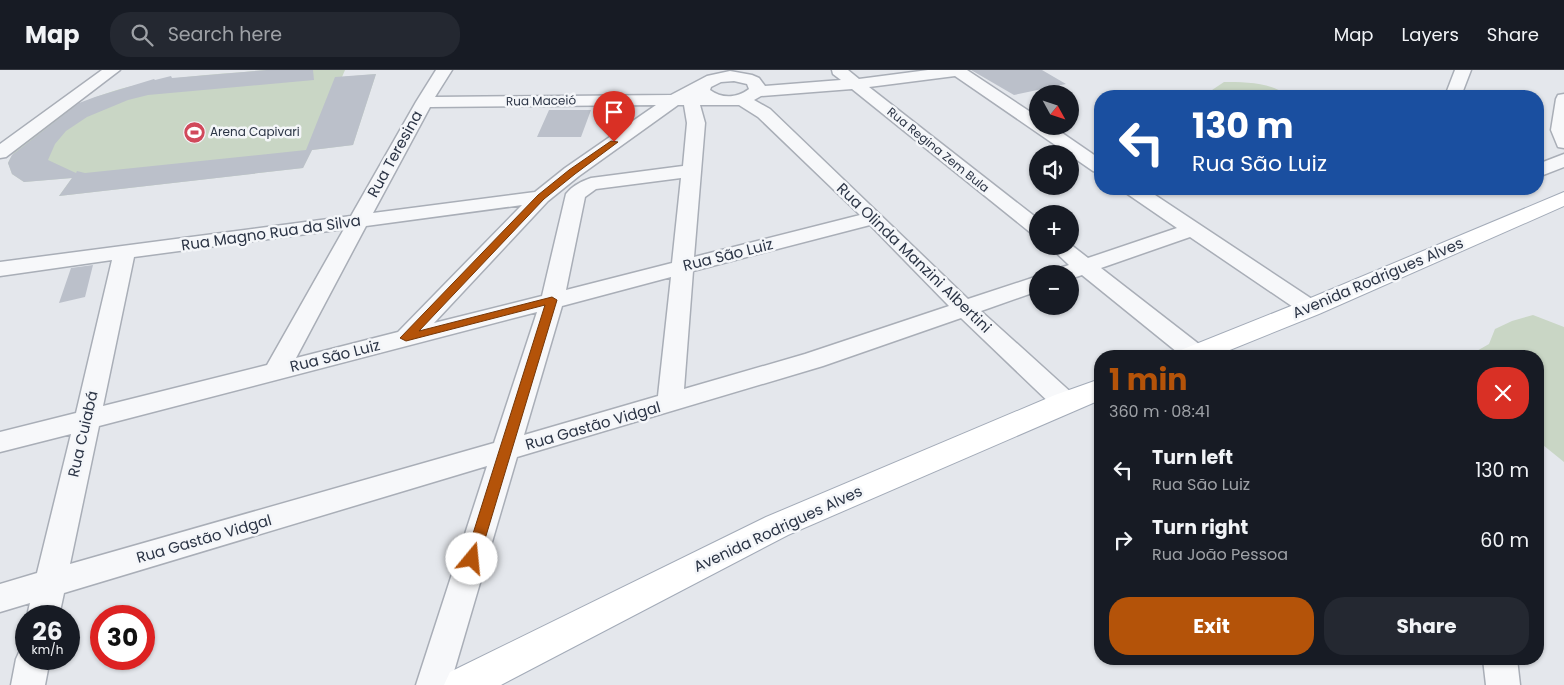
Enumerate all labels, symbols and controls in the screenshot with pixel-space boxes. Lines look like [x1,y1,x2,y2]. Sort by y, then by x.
search box [110,12,460,57]
text: Map [25,18,80,51]
icon: search [128,21,156,49]
text: Search here [168,21,282,48]
text: Map [1334,22,1374,47]
text: Layers [1402,22,1459,47]
text: Share [1487,22,1539,47]
north arrow [1029,85,1079,135]
map controls [1029,85,1079,315]
street label: Rua Maceió [506,91,576,110]
pin [593,91,635,142]
icon: arrive [600,98,628,126]
text: 130 m [1192,101,1294,150]
street label: Rua Regina Zem Bula [884,103,993,196]
street label: Rua Teresina [362,106,427,201]
icon: left [1109,110,1174,175]
sports icon: Arena Capivari [182,120,206,144]
place label: Arena Capivari [210,123,300,140]
button: sound [1029,145,1079,195]
text: Rua São Luiz [1192,148,1327,179]
street label: Rua Olinda Manzini Albertini [832,178,996,337]
button: + [1029,205,1079,255]
street label: Rua Magno Rua da Silva [180,209,362,256]
street label: Avenida Rodrigues Alves [1289,232,1467,323]
street label: Rua São Luiz [681,233,775,276]
button: − [1029,265,1079,315]
street label: Rua São Luiz [288,334,382,377]
text: 1 min [1109,358,1187,401]
button: close [1477,367,1529,419]
street label: Rua Cuiabá [62,389,103,479]
street label: Rua Gastão Vidgal [523,396,663,455]
text: 360 m · 08:41 [1109,400,1210,423]
text: Turn left [1152,444,1233,471]
icon: left [1109,456,1137,484]
text: 130 m [1475,457,1529,484]
text: Rua São Luiz [1152,473,1250,496]
street label: Avenida Rodrigues Alves [690,480,866,577]
street label: Rua Gastão Vidgal [134,509,274,568]
text: Turn right [1152,514,1248,541]
icon: right [1109,526,1137,554]
text: 60 m [1480,527,1529,554]
position arrow [445,532,497,584]
text: Rua João Pessoa [1152,543,1288,566]
button: Exit [1109,597,1314,655]
button: Share [1324,597,1529,655]
speed limit sign: 30 [90,605,155,670]
text: 26 [32,614,63,649]
text: km/h [32,641,63,658]

